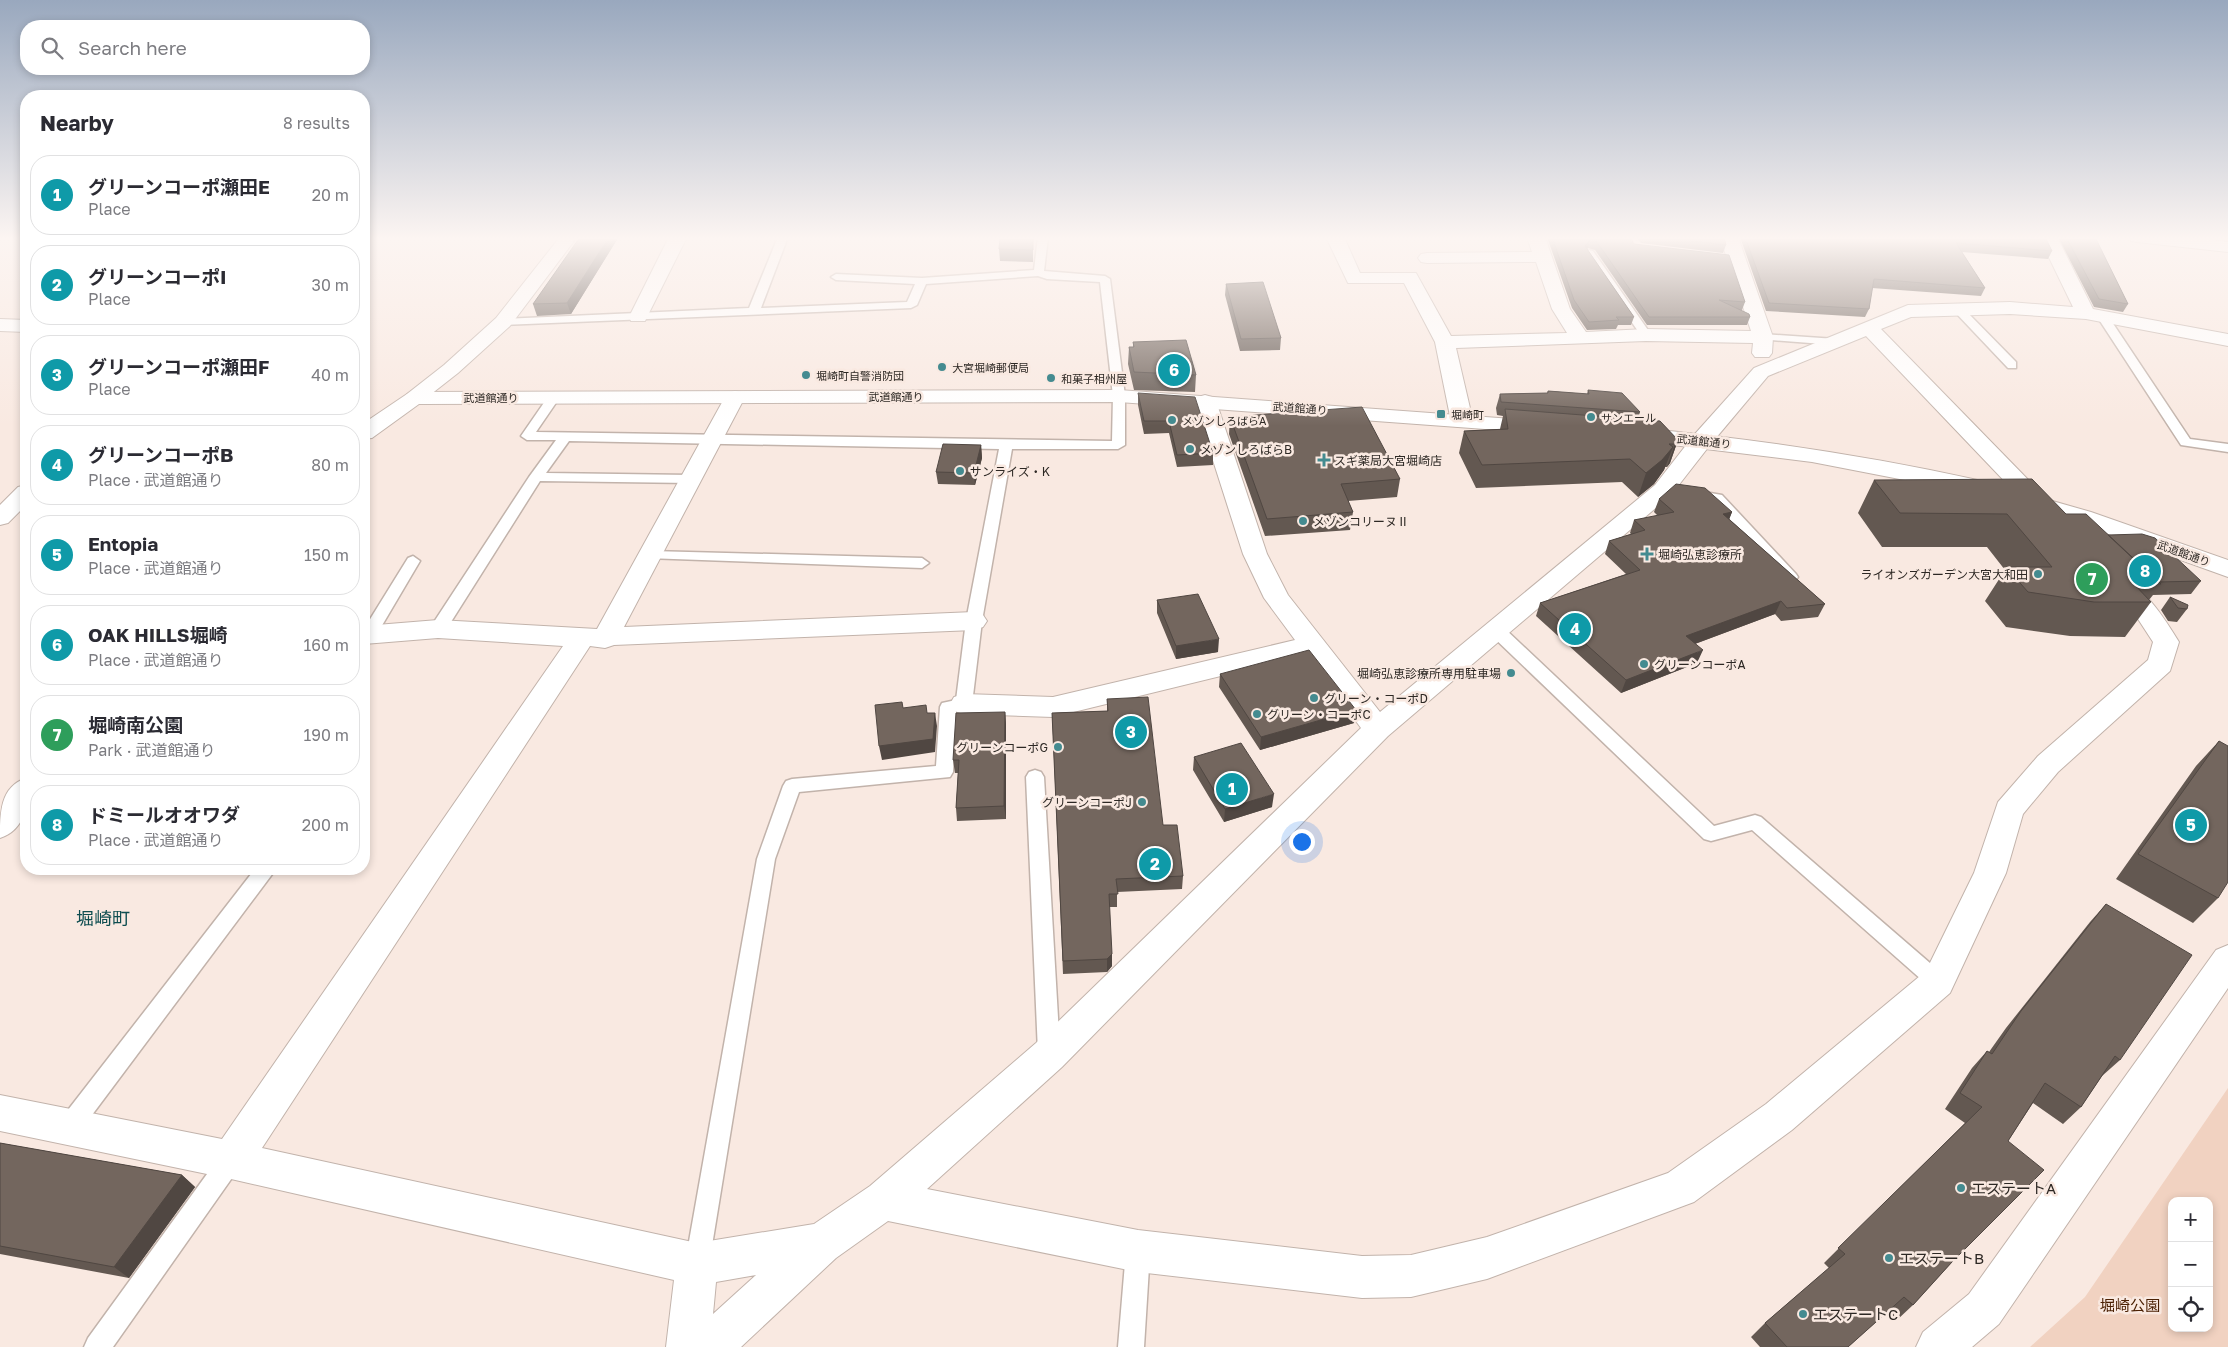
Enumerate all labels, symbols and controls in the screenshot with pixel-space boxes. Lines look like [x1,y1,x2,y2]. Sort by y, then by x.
search box [20,20,370,75]
icon: search [38,34,66,62]
text: Search here [78,36,187,59]
text: Nearby [40,110,114,136]
text: 8 results [283,113,350,133]
text: グリーンコーポ瀬田E [88,175,270,198]
text: 1 [53,185,61,205]
text: 20 m [312,185,349,205]
text: Place [88,199,131,219]
text: グリーンコーポI [88,265,227,288]
text: 2 [52,275,62,295]
text: 30 m [312,275,349,295]
text: Place [88,289,131,309]
pin: 6 [1158,351,1190,389]
text: グリーンコーポ瀬田F [88,355,269,378]
marker: 大宮堀崎郵便局 [936,361,948,373]
place label: 大宮堀崎郵便局 [952,361,1029,374]
text: 3 [52,365,62,385]
text: 40 m [311,365,349,385]
marker: 堀崎町自警消防団 [800,369,812,381]
place label: 堀崎町自警消防団 [816,369,904,382]
marker: 和菓子相州屋 [1045,372,1057,384]
place label: 和菓子相州屋 [1061,372,1127,385]
text: Place [88,379,131,399]
street label: 武道館通り [869,390,924,403]
street label: 武道館通り [464,391,519,404]
street label: 武道館通り [1272,400,1328,416]
marker: 堀崎町 [1435,408,1447,420]
place label: 堀崎町 [1451,408,1484,421]
marker: サンエール [1585,411,1597,423]
place label: サンエール [1601,411,1656,424]
marker: メゾンしろばらA [1166,414,1178,426]
place label: メゾンしろばらA [1182,414,1267,427]
street label: 武道館通り [1676,432,1732,450]
place label: メゾンしろばらB [1200,442,1292,457]
text: グリーンコーポB [88,443,233,466]
marker: メゾンしろばらB [1184,443,1196,455]
place label: スギ薬局大宮堀崎店 [1334,453,1442,468]
marker: スギ薬局大宮堀崎店 [1318,454,1330,466]
text: 4 [52,455,62,475]
text: 80 m [311,455,349,475]
place label: サンライズ・K [970,464,1050,479]
marker: サンライズ・K [954,465,966,477]
text: Place · 武道館通り [88,470,223,490]
place label: メゾンコリーヌⅡ [1313,514,1409,529]
marker: メゾンコリーヌⅡ [1297,515,1309,527]
text: Entopia [88,532,158,555]
street label: 武道館通り [2156,537,2212,569]
text: 5 [52,545,62,565]
text: 150 m [304,545,349,565]
marker: 堀崎弘恵診療所 [1640,547,1654,561]
place label: 堀崎弘恵診療所 [1658,547,1742,562]
pin: 8 [2129,552,2161,590]
text: Place · 武道館通り [88,558,223,578]
pin: 7 [2076,560,2108,598]
place label: ライオンズガーデン大宮大和田 [1860,567,2028,582]
marker: ライオンズガーデン大宮大和田 [2032,568,2044,580]
pin: 4 [1559,610,1591,648]
text: OAK HILLS堀崎 [88,623,228,646]
text: 6 [52,635,62,655]
text: 160 m [303,635,349,655]
text: Place · 武道館通り [88,650,223,670]
place label: グリーンコーポA [1654,657,1745,672]
marker: グリーンコーポA [1638,658,1650,670]
place label: 堀崎弘恵診療所専用駐車場 [1357,666,1501,681]
marker: 堀崎弘恵診療所専用駐車場 [1505,667,1517,679]
place label: グリーン・コーポD [1324,691,1428,706]
marker: グリーン・コーポD [1308,692,1320,704]
place label: グリーン・コーポC [1267,707,1371,722]
marker: グリーン・コーポC [1251,708,1263,720]
text: 堀崎南公園 [88,713,183,736]
pin: 3 [1115,713,1147,751]
text: 7 [53,725,61,745]
text: 190 m [303,725,349,745]
text: Park · 武道館通り [88,740,215,760]
place label: グリーンコーポG [956,740,1048,755]
marker: グリーンコーポG [1052,741,1064,753]
pin: 1 [1216,770,1248,808]
place label: グリーンコーポJ [1042,795,1132,810]
marker: グリーンコーポJ [1136,796,1148,808]
text: ドミールオオワダ [88,803,240,826]
pin: 5 [2175,806,2207,844]
text: 8 [52,815,62,835]
text: 200 m [302,815,349,835]
your location [1289,829,1315,855]
text: Place · 武道館通り [88,830,223,850]
pin: 2 [1139,845,1171,883]
district label: 堀崎町 [76,907,130,929]
place label: エステートA [1971,1179,2056,1197]
marker: エステートA [1955,1182,1967,1194]
map controls [2168,1197,2213,1332]
button: + [2168,1197,2213,1242]
button: − [2168,1242,2213,1287]
place label: エステートB [1899,1249,1984,1267]
marker: エステートB [1883,1252,1895,1264]
button: locate [2168,1287,2213,1332]
park label: 堀崎公園 [2100,1296,2160,1314]
place label: エステートC [1813,1305,1898,1323]
marker: エステートC [1797,1308,1809,1320]

